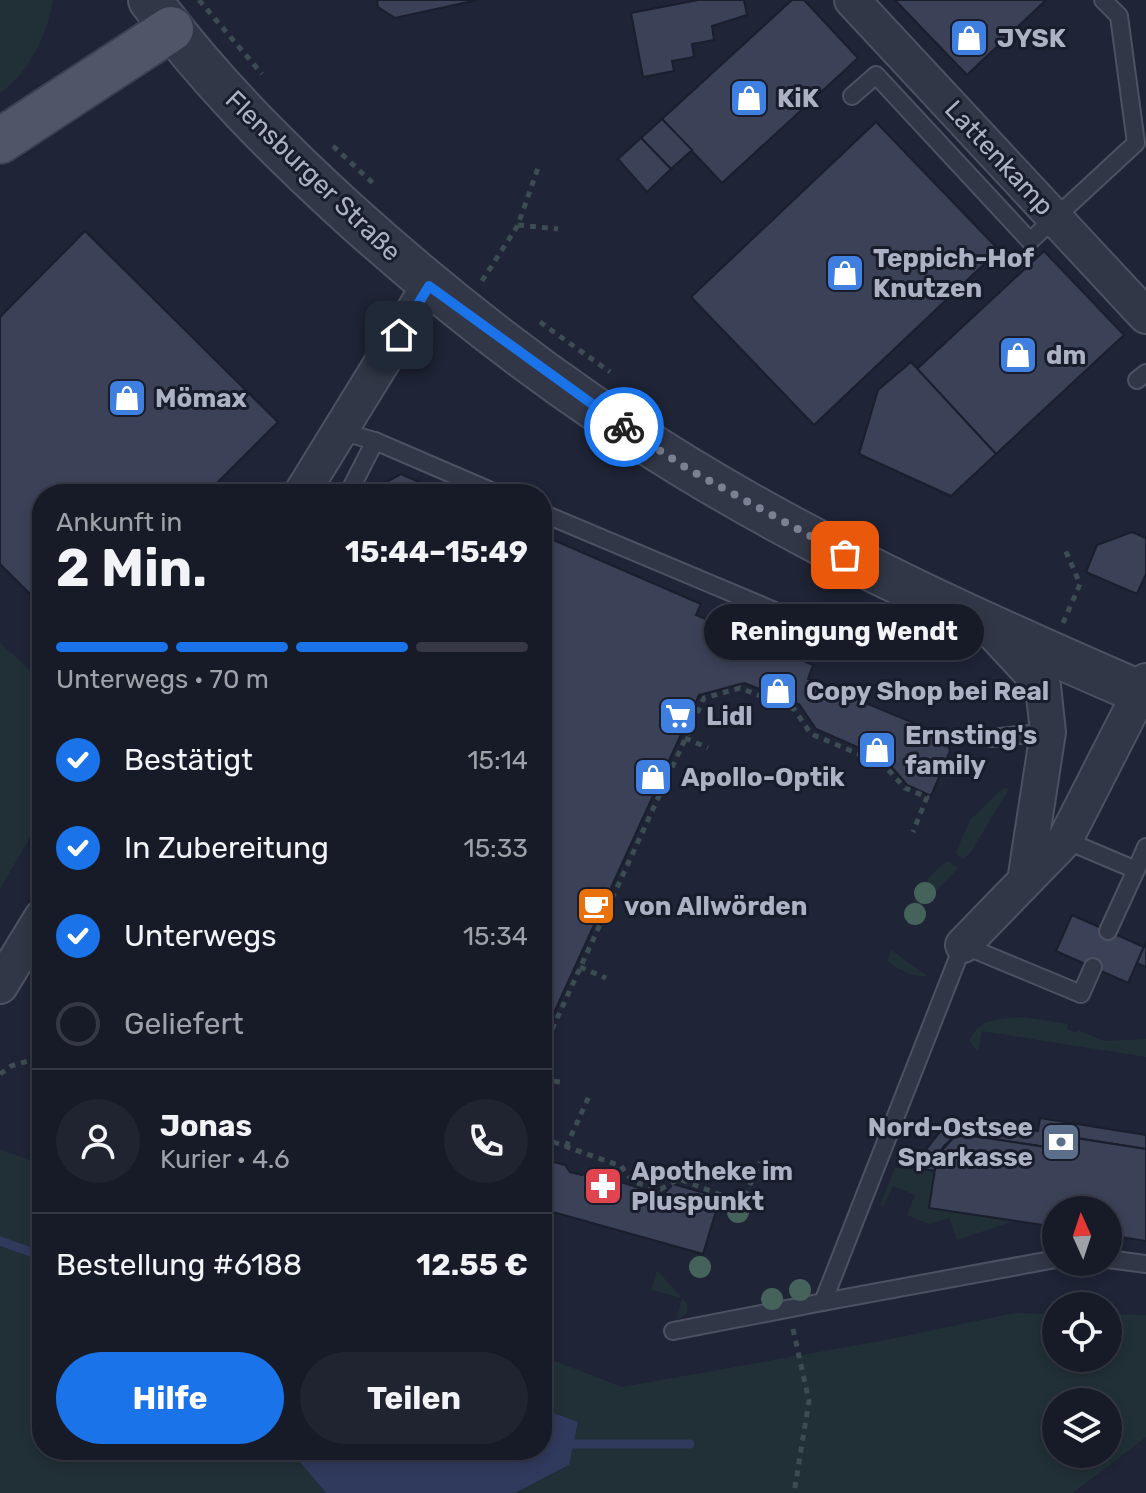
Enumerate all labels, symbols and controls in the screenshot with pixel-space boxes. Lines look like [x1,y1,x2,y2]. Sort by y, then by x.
shop icon: JYSK [948,17,990,59]
place label: JYSK [997,23,1066,54]
shop icon: KiK [728,77,770,119]
place label: KiK [777,83,819,114]
street label: Flensburger Straße [219,84,407,268]
street label: Lattenkamp [938,94,1060,222]
place label: Teppich-Hof Knutzen [873,243,1034,304]
shop icon: Teppich-Hof Knutzen [824,252,866,294]
pin [365,301,433,369]
icon: home [377,313,421,357]
shop icon: dm [997,334,1039,376]
place label: dm [1046,340,1086,371]
shop icon: Mömax [106,377,148,419]
place label: Mömax [155,383,247,414]
courier [584,387,664,467]
icon: bike [602,405,646,449]
text: Ankunft in [56,507,182,538]
pin [811,521,879,589]
icon: bag [823,533,867,577]
text: 15:44–15:49 [345,534,528,570]
text: 2 Min. [56,537,207,599]
callout: Reningung Wendt [705,603,985,659]
text: Reningung Wendt [730,616,958,647]
text: Unterwegs · 70 m [56,664,269,695]
shop icon: Copy Shop bei Real [757,670,799,712]
place label: Copy Shop bei Real [806,676,1049,707]
supermarket icon: Lidl [657,695,699,737]
place label: Lidl [706,701,753,732]
place label: Ernsting's family [905,720,1037,781]
shop icon: Ernsting's family [856,729,898,771]
icon: check [56,738,100,782]
text: Bestätigt [124,742,253,778]
text: 15:14 [467,745,528,776]
shop icon: Apollo-Optik [632,756,674,798]
place label: Apollo-Optik [681,762,845,793]
icon: check [56,826,100,870]
text: In Zubereitung [124,830,329,866]
text: 15:33 [464,833,528,864]
cafe icon: von Allwörden [575,885,617,927]
place label: von Allwörden [624,891,807,922]
icon: check [56,914,100,958]
text: Unterwegs [124,918,277,954]
text: 15:34 [463,921,528,952]
text: Geliefert [124,1006,244,1042]
button: person [56,1099,140,1183]
button: phone [444,1099,528,1183]
text: Jonas [160,1108,252,1144]
place label: Nord-Ostsee Sparkasse [868,1112,1033,1173]
bank icon: Nord-Ostsee Sparkasse [1040,1121,1082,1163]
text: Kurier · 4.6 [160,1144,290,1175]
place label: Apotheke im Pluspunkt [631,1156,793,1217]
pharmacy icon: Apotheke im Pluspunkt [582,1165,624,1207]
north arrow [1042,1196,1122,1276]
map controls [1042,1196,1122,1468]
text: Bestellung #6188 [56,1247,302,1283]
text: 12.55 € [416,1247,528,1283]
button: locate [1042,1292,1122,1372]
button: Hilfe [56,1352,284,1444]
button: Teilen [300,1352,528,1444]
button: layers [1042,1388,1122,1468]

